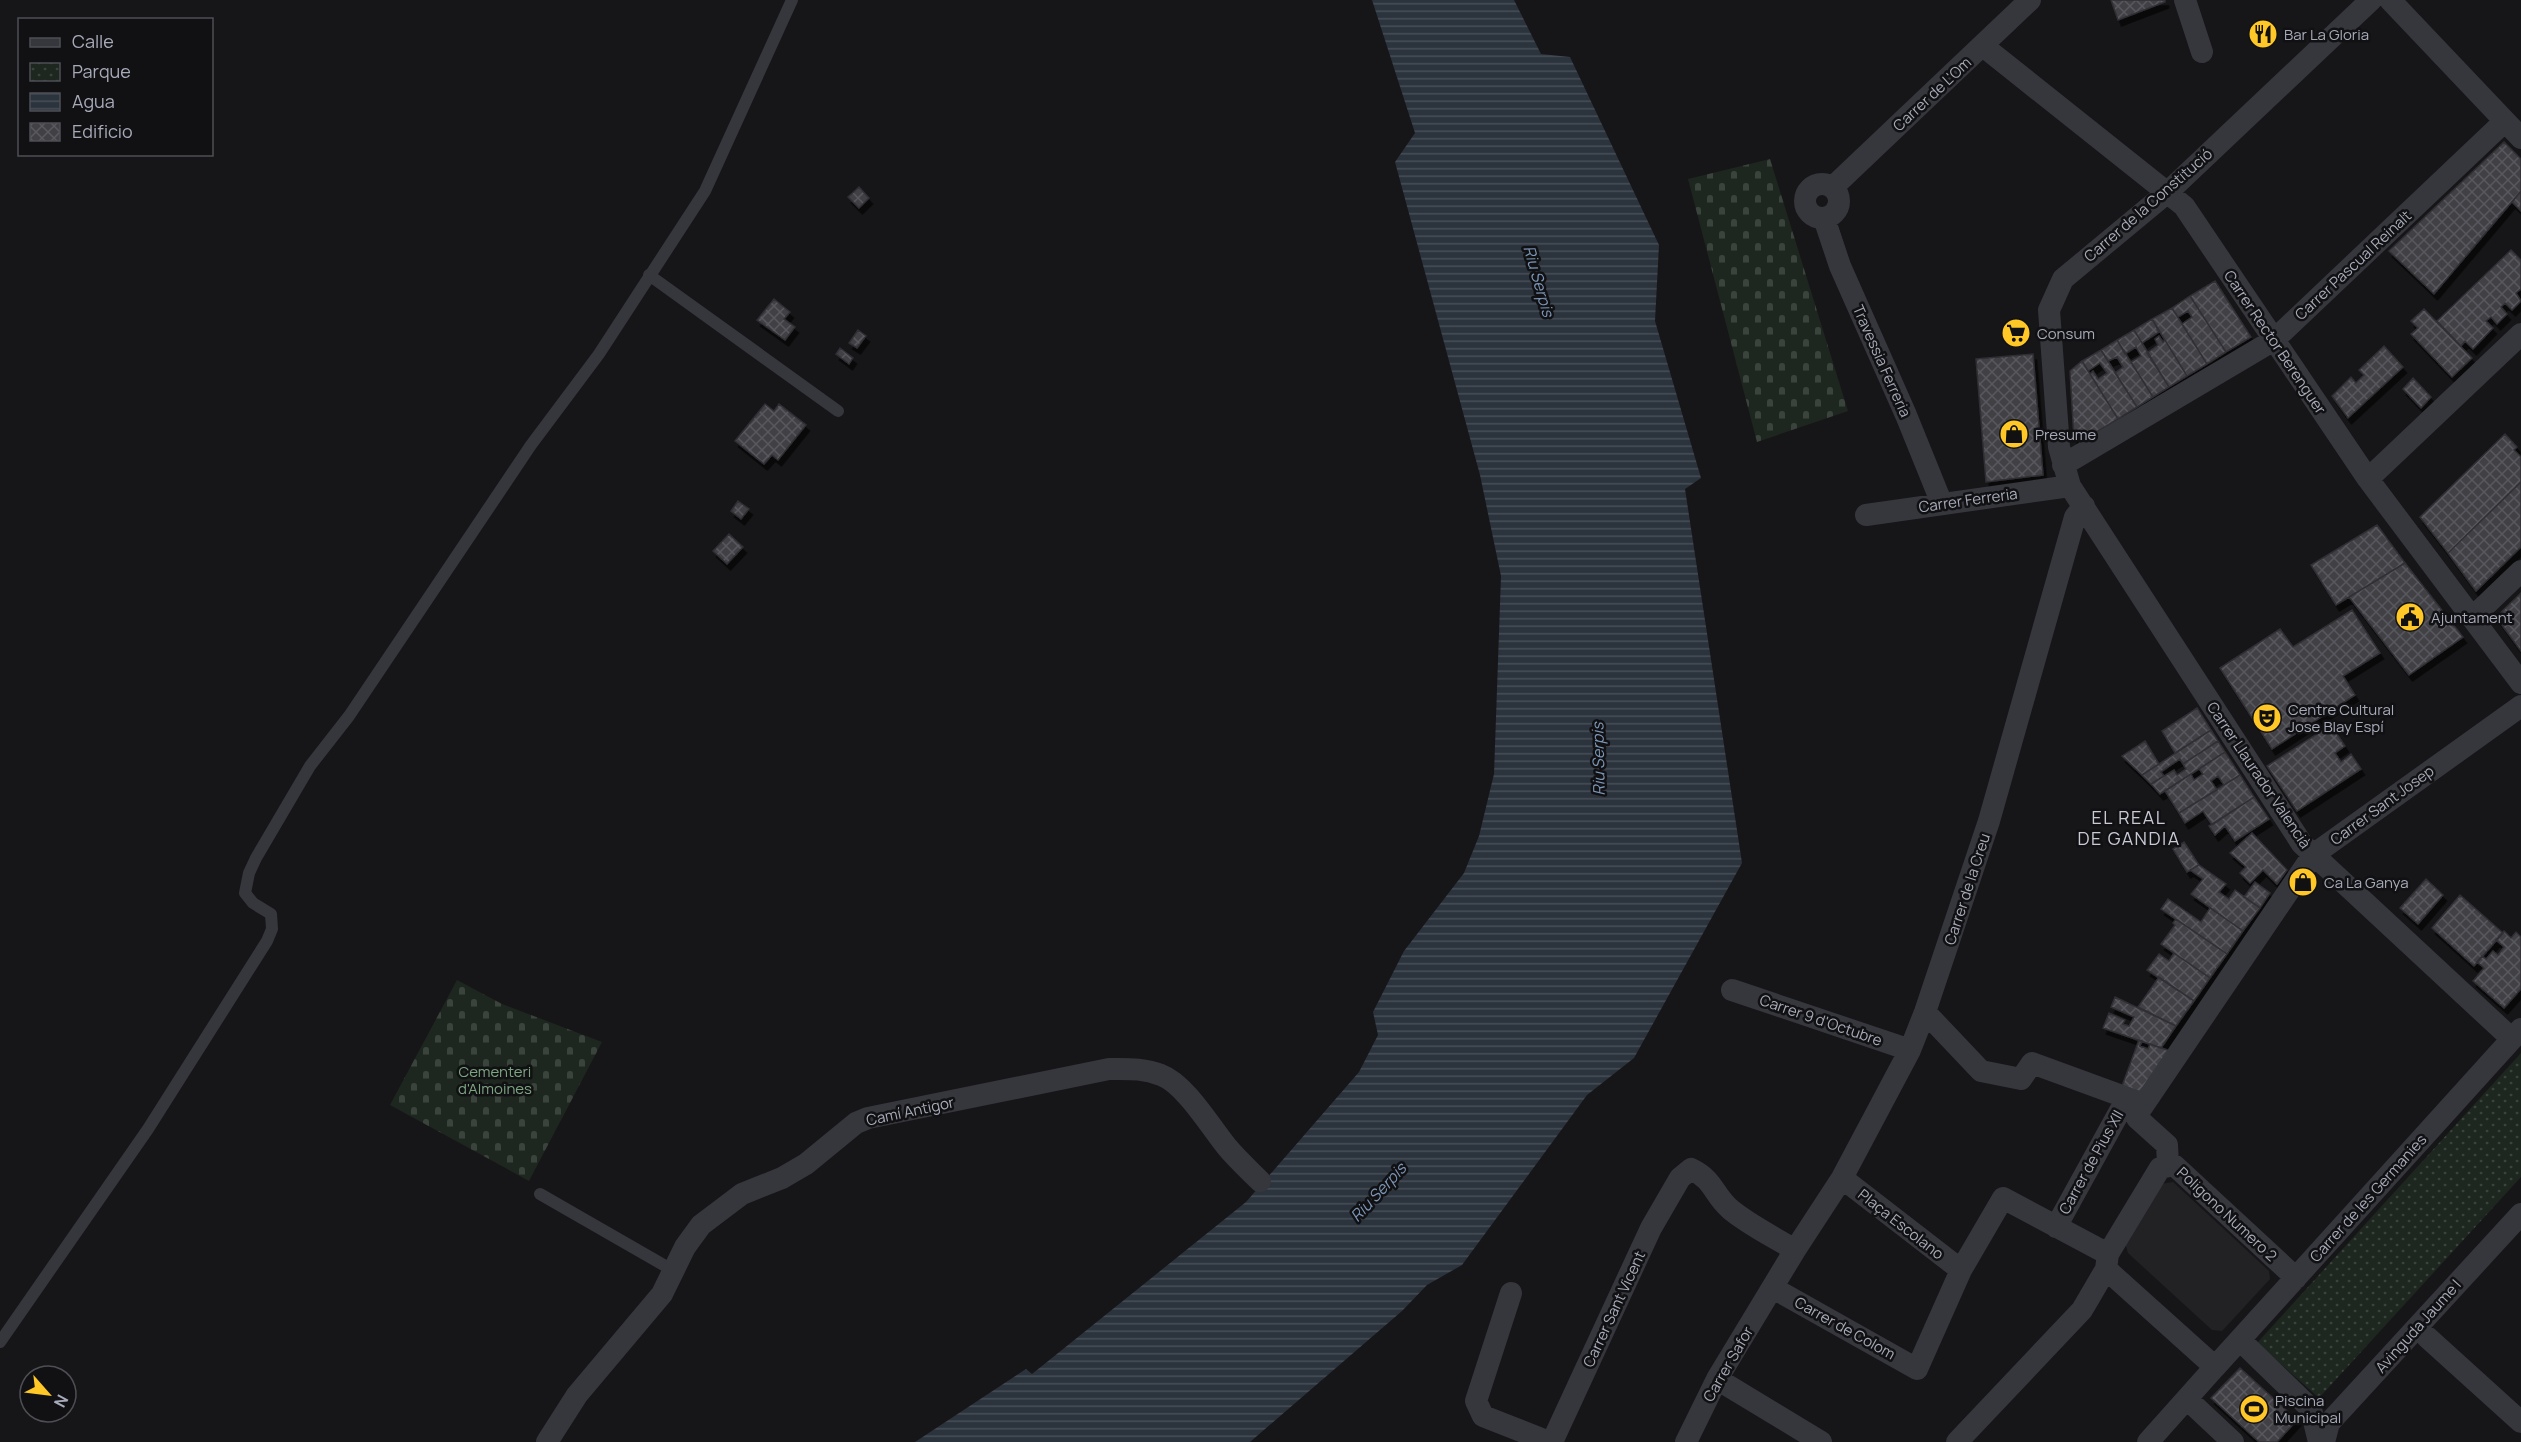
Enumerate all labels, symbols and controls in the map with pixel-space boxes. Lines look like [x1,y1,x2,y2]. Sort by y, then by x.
legend [18,18,213,156]
restaurant icon: Bar La Gloria [2247,18,2279,50]
place label: Bar La Gloria [2284,24,2369,45]
text: Calle [72,29,114,53]
street label: Carrer de L'Om [1888,52,1976,136]
text: Parque [72,59,131,83]
text: Agua [72,89,115,113]
text: Edificio [72,119,133,143]
street label: Carrer de la Constitució [2079,143,2217,267]
street label: Carrer Pascual Reinalt [2290,205,2416,325]
water label: Riu Serpis [1518,243,1560,321]
street label: Carrer Rector Berenguer [2219,266,2331,418]
street label: Travessia Ferreria [1848,302,1916,420]
supermarket icon: Consum [2000,317,2032,349]
place label: Consum [2037,323,2095,344]
shop icon: Presume [1998,418,2030,450]
place label: Presume [2035,424,2097,445]
street label: Carrer Ferreria [1917,483,2019,517]
public building icon: Ajuntament [2394,601,2426,633]
place label: Ajuntament [2431,607,2513,628]
street label: Carrer Llaurador Valencià [2202,698,2316,852]
place label: Centre Cultural Jose Blay Espí [2288,699,2394,737]
theatre icon: Centre Cultural Jose Blay Espí [2251,702,2283,734]
water label: Riu Serpis [1586,721,1610,796]
street label: Carrer Sant Josep [2326,760,2438,850]
district label: EL REAL DE GANDIA [2077,805,2181,850]
street label: Carrer de la Creu [1939,831,1995,947]
shop icon: Ca La Ganya [2287,866,2319,898]
place label: Ca La Ganya [2324,872,2409,893]
street label: Carrer 9 d'Octubre [1757,989,1885,1051]
park label: Cementeri d'Almoines [458,1061,532,1099]
street label: Camí Antigor [864,1091,956,1131]
street label: Carrer de Pius XII [2054,1106,2128,1218]
street label: Carrer de les Germanies [2305,1129,2431,1267]
water label: Riu Serpis [1345,1157,1412,1226]
street label: Poligono Numero 2 [2172,1162,2282,1266]
street label: Plaça Escolano [1854,1184,1948,1264]
street label: Carrer Sant Vicent [1578,1247,1650,1371]
street label: Avinguda Jaume I [2370,1275,2466,1377]
street label: Carrer de Colom [1791,1292,1899,1364]
street label: Carrer Safor [1698,1322,1758,1406]
north arrow [18,1364,78,1424]
place label: Piscina Municipal [2275,1390,2341,1428]
text: N [49,1391,74,1411]
sports icon: Piscina Municipal [2238,1393,2270,1425]

